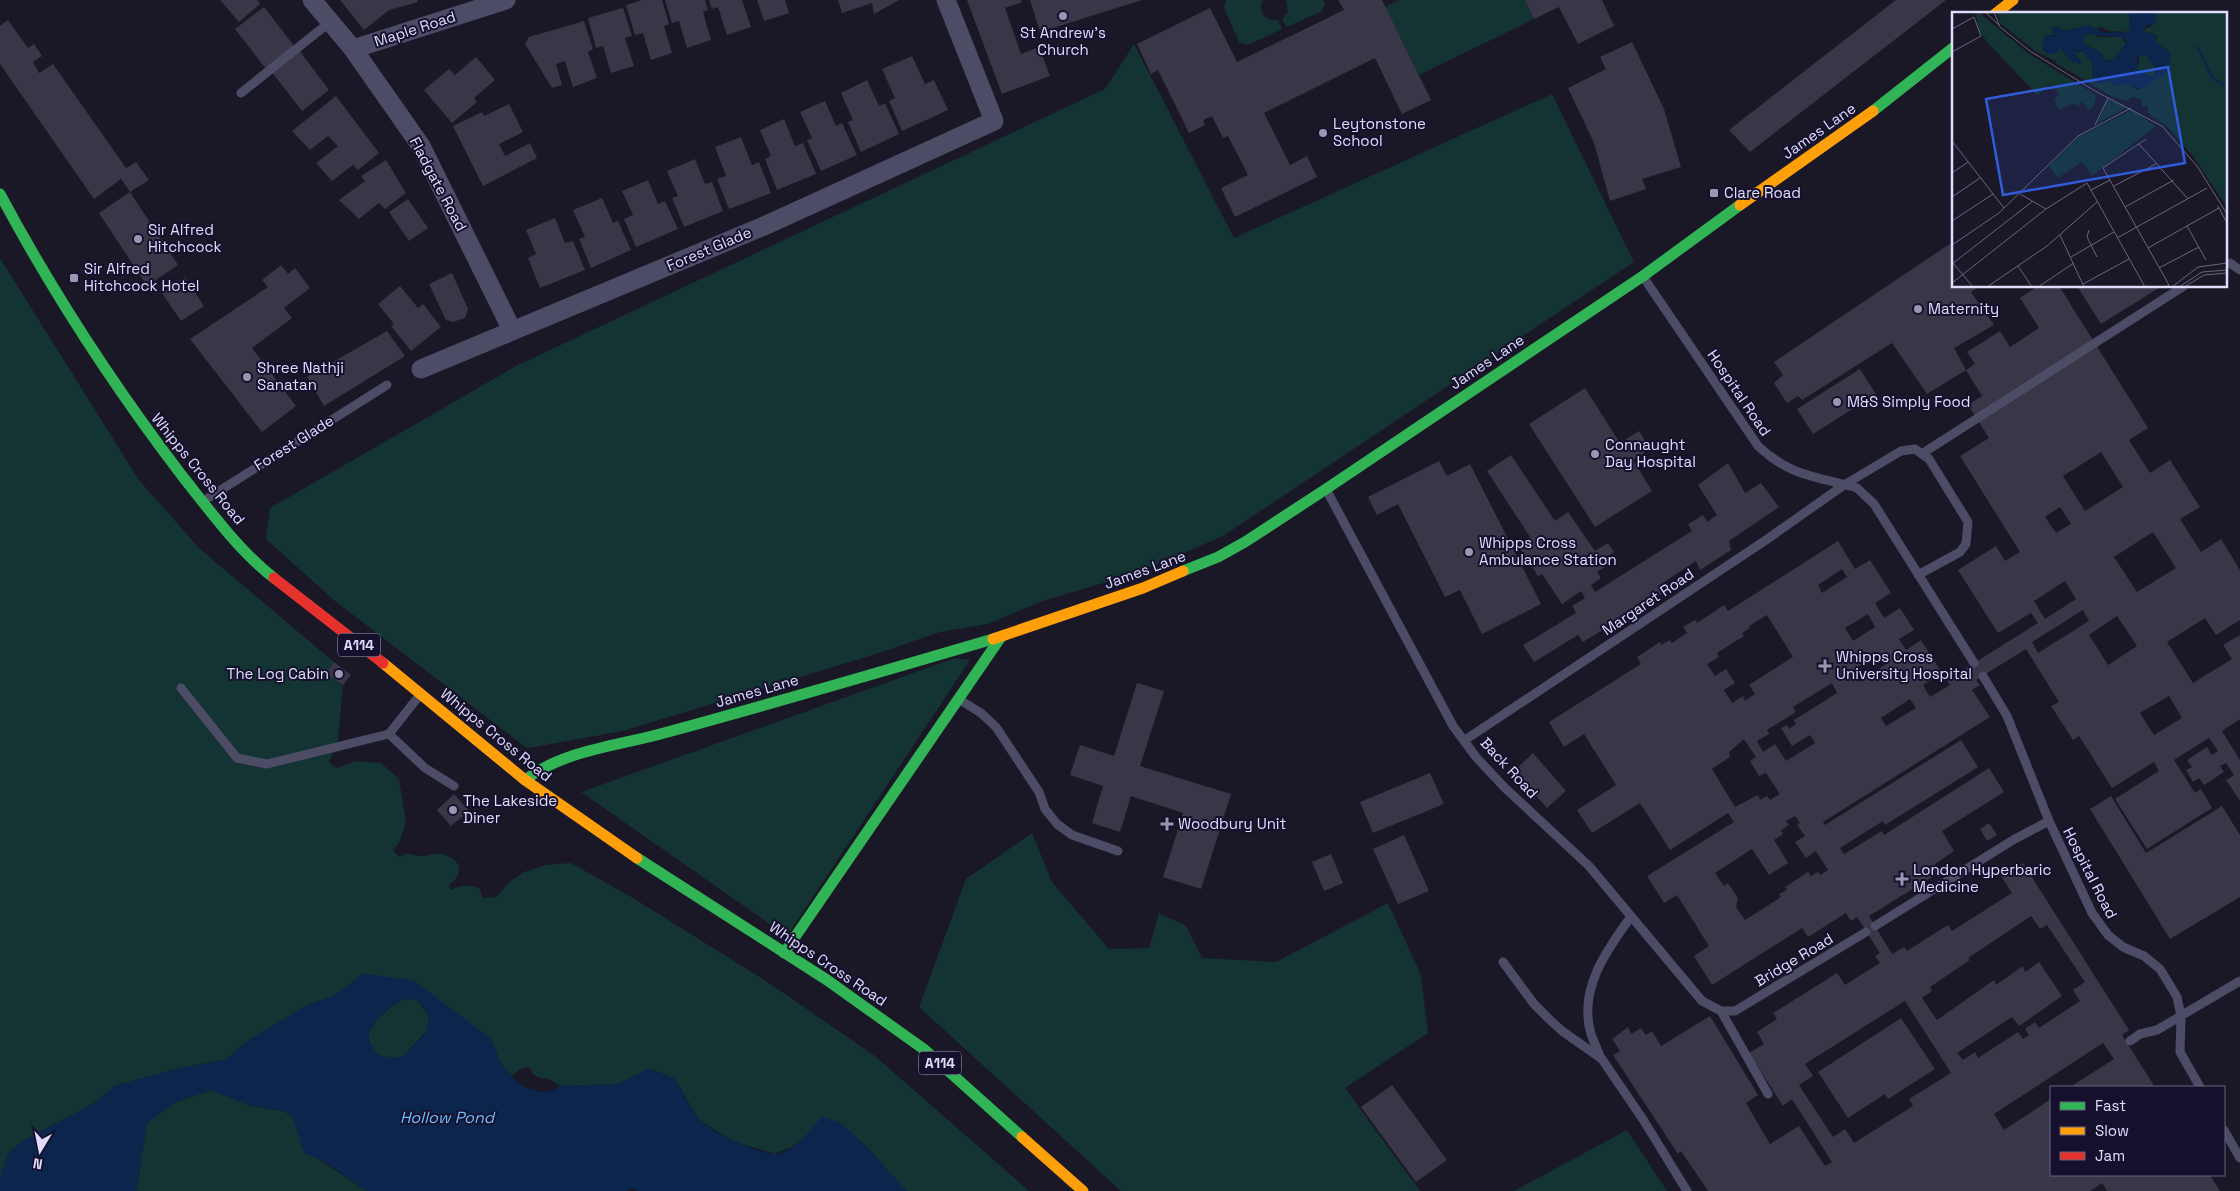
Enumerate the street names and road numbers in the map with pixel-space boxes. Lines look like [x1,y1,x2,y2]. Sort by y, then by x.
street label: Maple Road [372,6,458,51]
street label: James Lane [1778,98,1859,163]
street label: Fladgate Road [406,133,471,234]
street label: Forest Glade [663,222,754,275]
street label: James Lane [1446,330,1528,393]
street label: Hospital Road [1704,346,1775,440]
street label: Whipps Cross Road [148,409,249,528]
street label: Forest Glade [250,410,337,475]
street label: James Lane [1101,546,1188,593]
street label: Margaret Road [1598,564,1697,639]
road number: A114 [338,634,380,656]
street label: James Lane [713,670,801,711]
street label: Whipps Cross Road [437,684,556,785]
street label: Back Road [1476,733,1542,802]
street label: Hospital Road [2059,824,2122,922]
street label: Whipps Cross Road [766,917,891,1010]
street label: Bridge Road [1751,929,1836,990]
road number: A114 [919,1052,961,1074]

